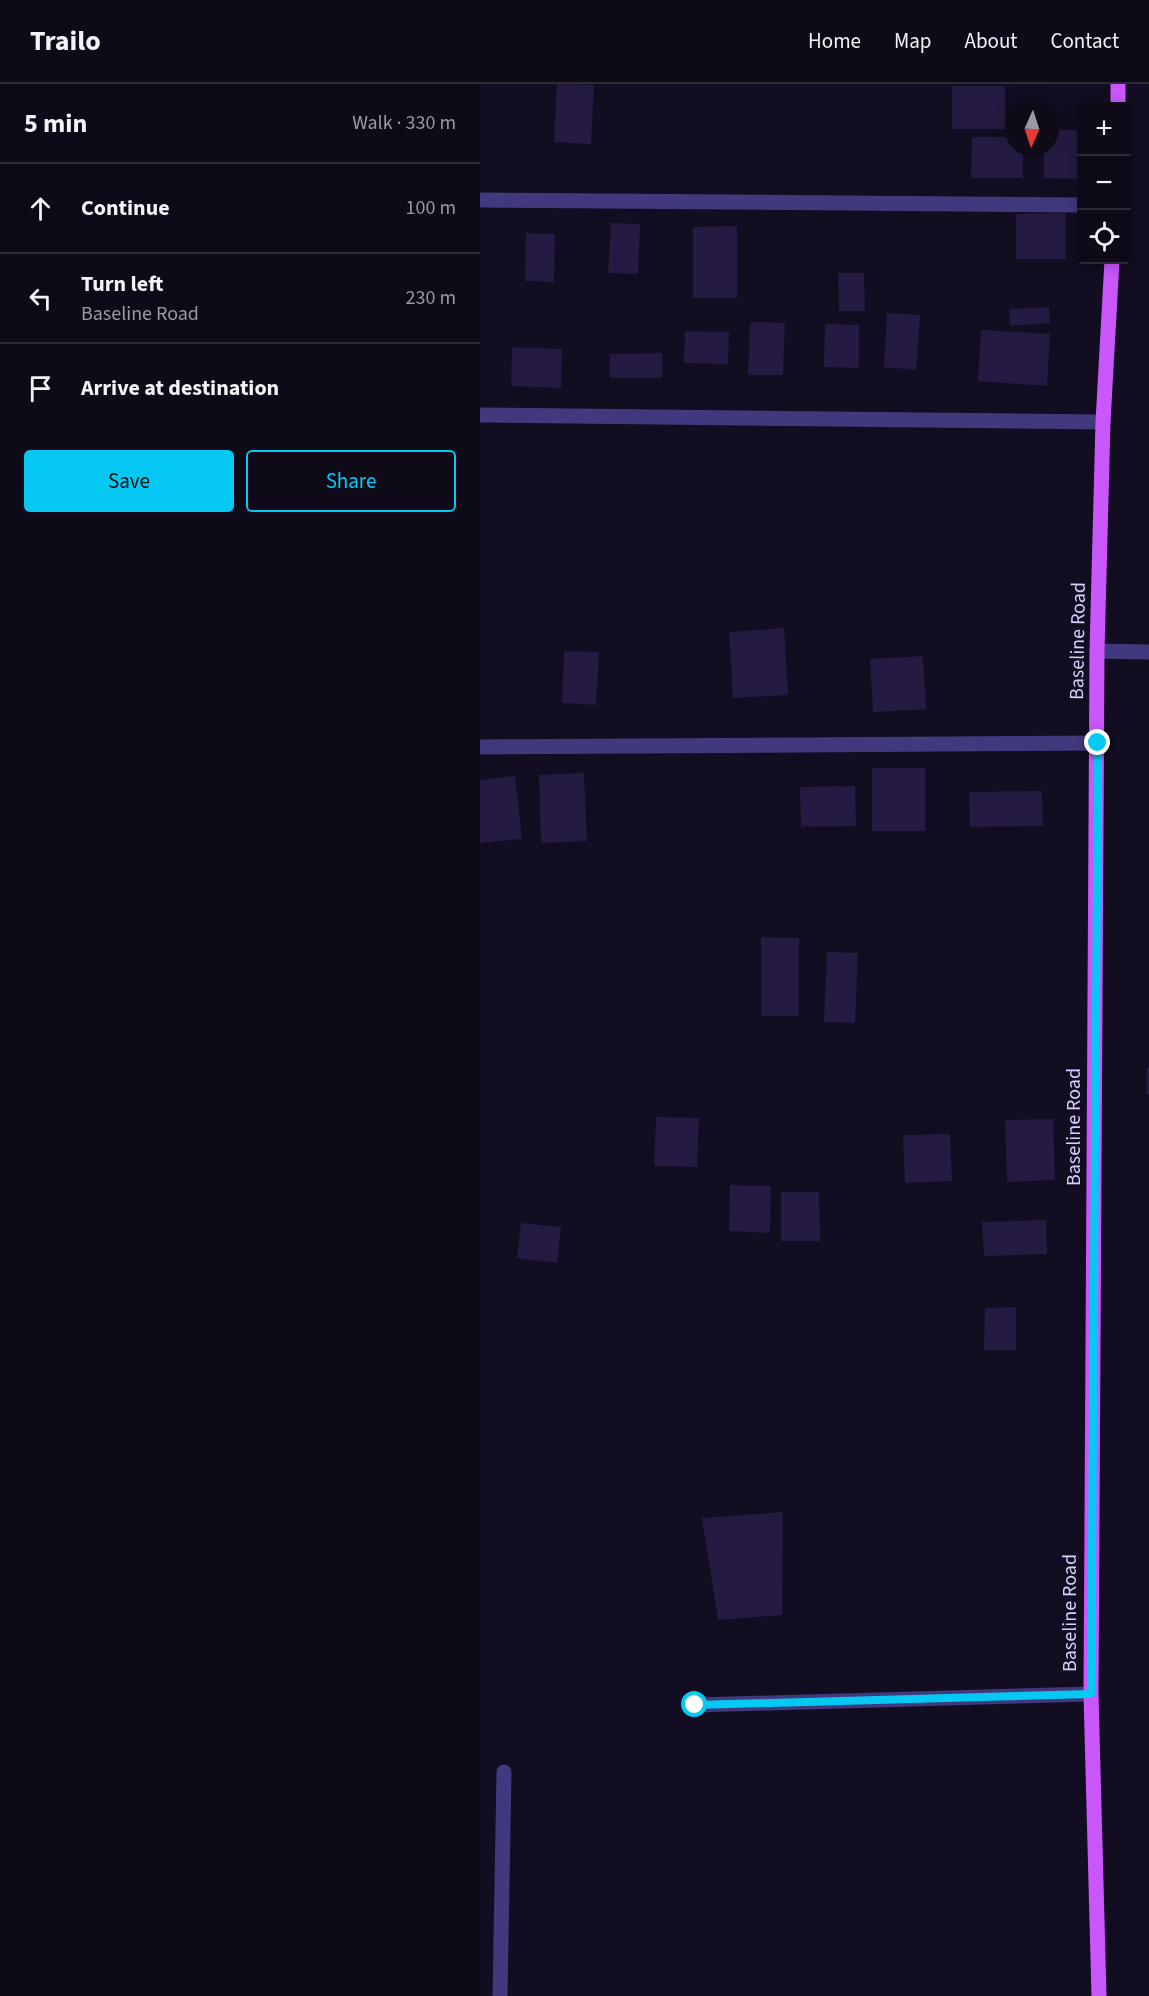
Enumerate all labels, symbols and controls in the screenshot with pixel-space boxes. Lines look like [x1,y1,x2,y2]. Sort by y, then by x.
text: Trailo [30,21,101,61]
text: Home [808,26,861,56]
text: Map [894,26,932,56]
text: About [965,26,1017,56]
text: Contact [1050,26,1119,56]
north arrow [1005,102,1059,156]
map controls [1077,102,1131,264]
button: + [1077,102,1131,156]
text: 5 min [24,105,87,142]
text: Walk · 330 m [352,109,456,137]
button: − [1077,156,1131,210]
icon: ahead [24,192,57,225]
text: Continue [81,192,170,224]
text: 100 m [406,194,456,222]
button: locate [1077,210,1131,264]
text: Turn left [81,268,163,300]
icon: left [24,282,57,315]
text: 230 m [406,284,456,312]
text: Baseline Road [81,300,199,328]
icon: arrive [24,372,57,405]
text: Arrive at destination [81,372,279,404]
button: Save [24,450,234,512]
button: Share [246,450,456,512]
street label: Baseline Road [1063,582,1093,700]
route end [1084,729,1110,755]
street label: Baseline Road [1060,1068,1088,1186]
street label: Baseline Road [1056,1554,1084,1672]
route start [681,1691,707,1717]

